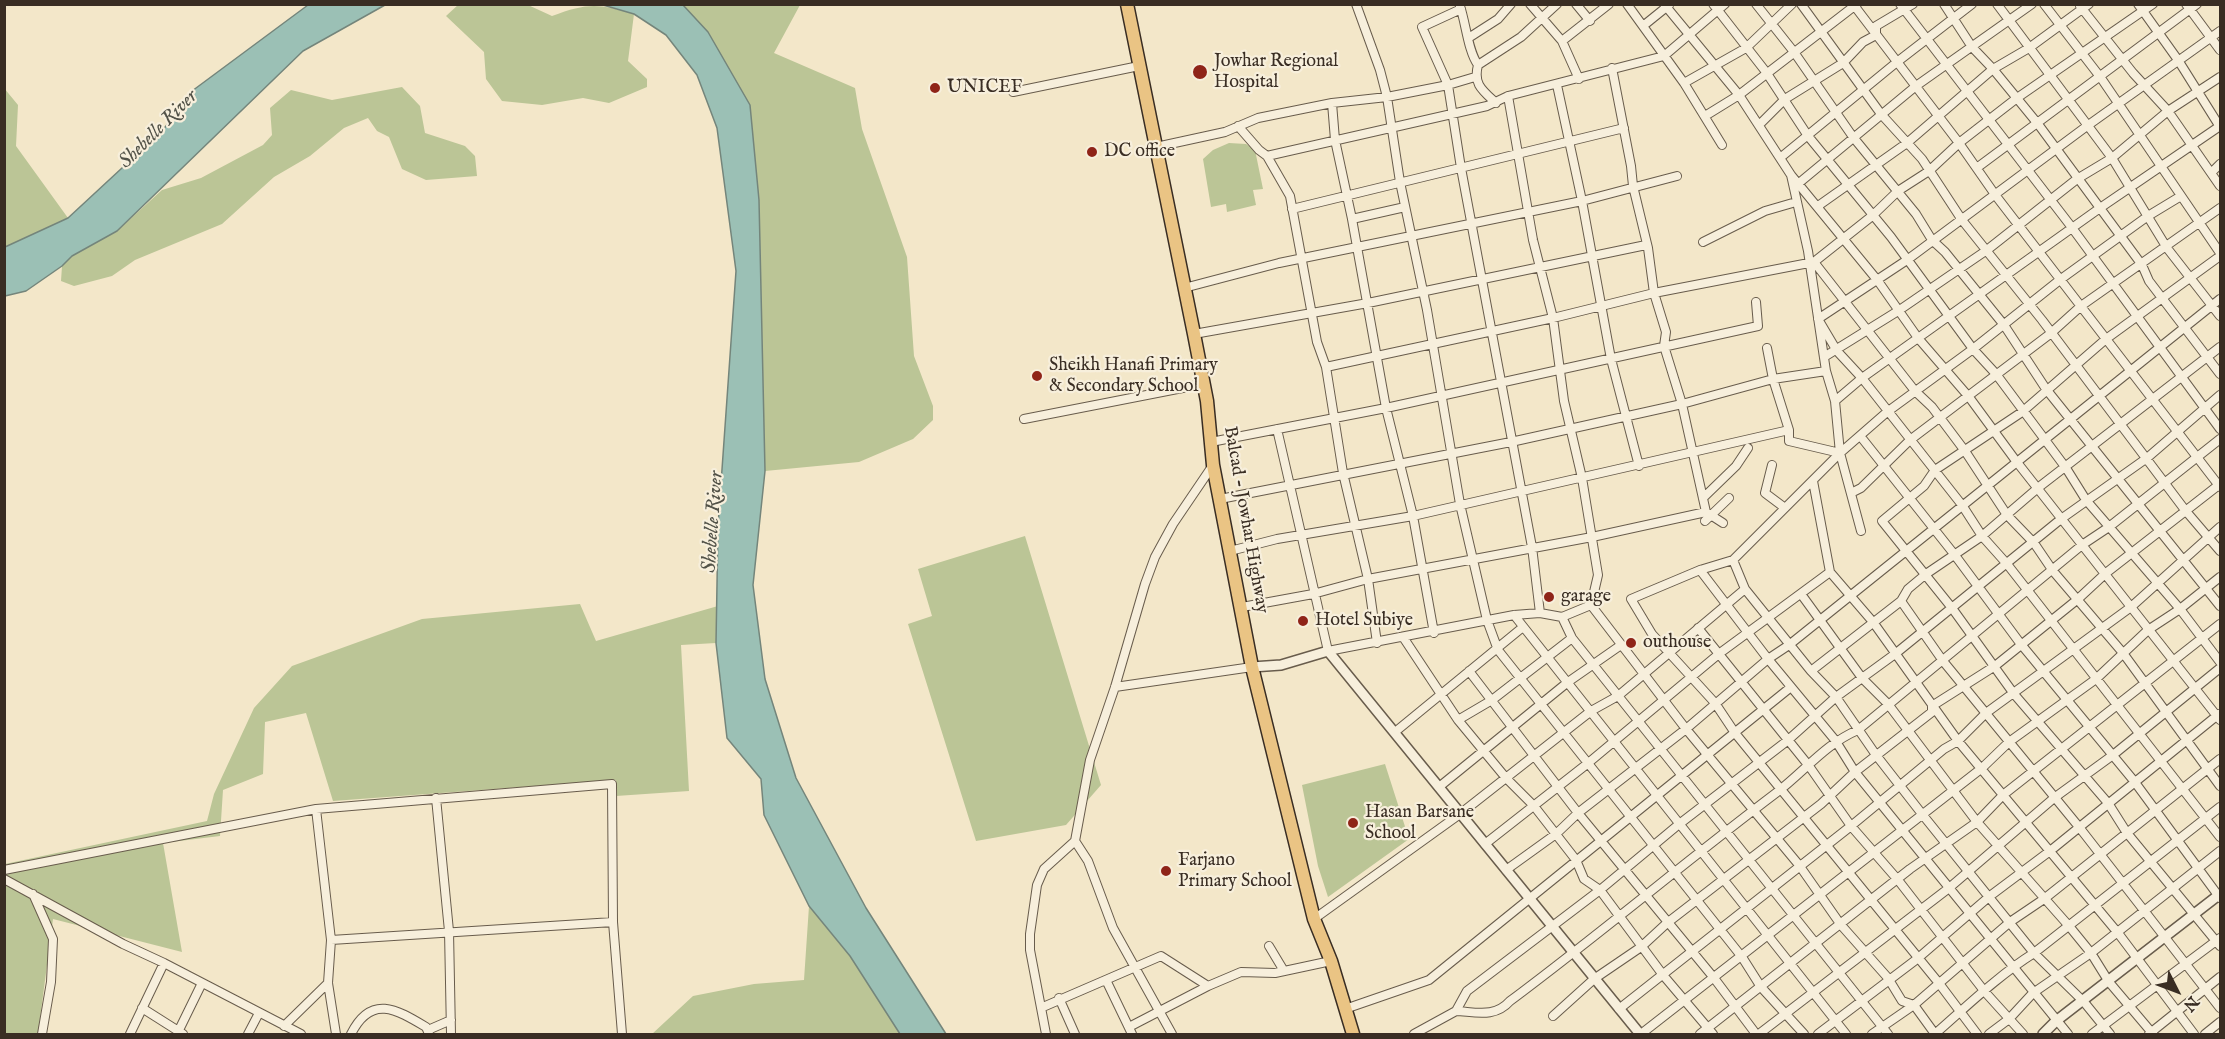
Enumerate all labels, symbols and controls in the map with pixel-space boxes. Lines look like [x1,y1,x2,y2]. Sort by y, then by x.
place label: Jowhar Regional Hospital [1214,51,1338,94]
marker: Jowhar Regional Hospital [1191,63,1209,81]
place label: UNICEF [947,77,1022,99]
marker: UNICEF [928,81,942,95]
water label: Shebelle River [115,86,203,174]
place label: DC office [1104,141,1175,163]
marker: DC office [1085,145,1099,159]
place label: Sheikh Hanafi Primary & Secondary School [1049,355,1218,398]
marker: Sheikh Hanafi Primary & Secondary School [1030,369,1044,383]
street label: Balcad - Jowhar Highway [1218,425,1272,615]
water label: Shebelle River [698,470,730,574]
place label: garage [1561,586,1611,608]
marker: garage [1542,590,1556,604]
place label: Hotel Subiye [1315,610,1413,632]
marker: Hotel Subiye [1296,614,1310,628]
place label: outhouse [1643,632,1711,654]
marker: outhouse [1624,636,1638,650]
place label: Hasan Barsane School [1365,802,1474,844]
marker: Hasan Barsane School [1346,816,1360,830]
place label: Farjano Primary School [1178,850,1292,892]
marker: Farjano Primary School [1159,864,1173,878]
north arrow [2147,961,2207,1021]
text: N [2178,991,2202,1015]

